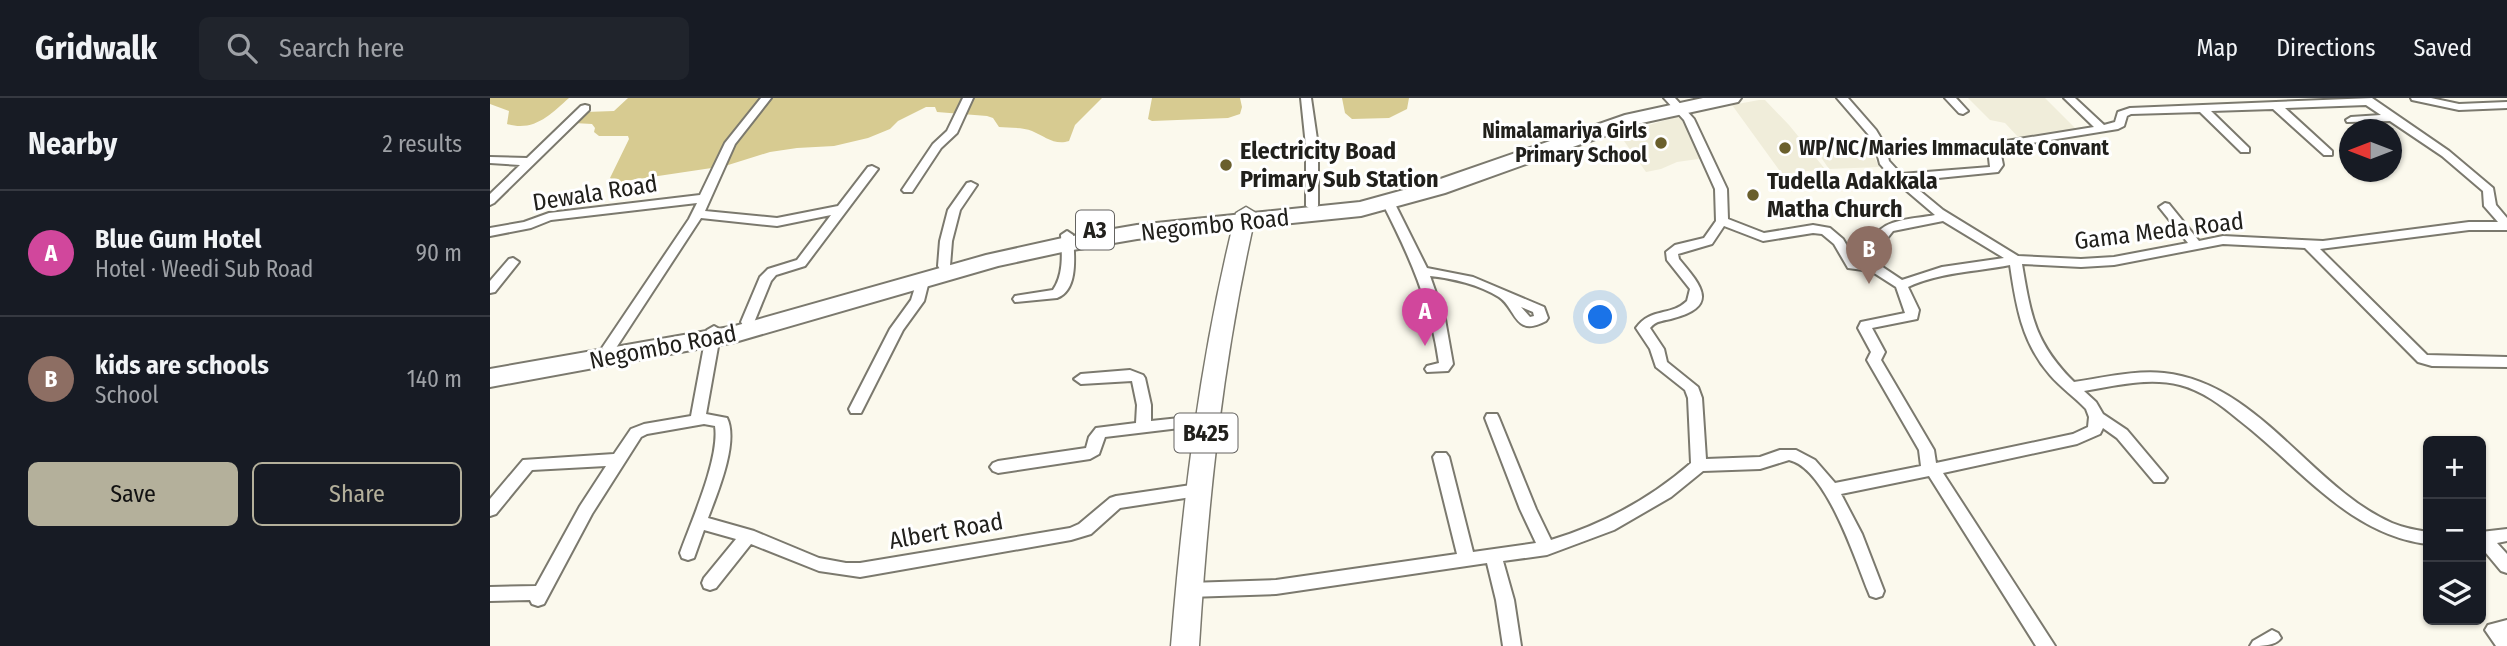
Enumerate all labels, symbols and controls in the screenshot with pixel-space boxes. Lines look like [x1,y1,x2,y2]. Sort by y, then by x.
search box [199,17,689,80]
text: Gridwalk [35,28,157,68]
icon: search [223,29,261,67]
text: Search here [279,33,404,64]
text: Map [2197,34,2238,62]
text: Directions [2276,34,2375,62]
text: Saved [2413,34,2472,62]
place label: Nimalamariya Girls Primary School [1482,118,1647,168]
north arrow [2339,119,2402,182]
text: Nearby [28,126,117,162]
text: 2 results [382,130,462,158]
marker: Nimalamariya Girls Primary School [1653,135,1669,151]
place label: WP/NC/Maries Immaculate Convant [1799,135,2109,161]
place label: Electricity Boad Primary Sub Station [1240,137,1439,193]
marker: WP/NC/Maries Immaculate Convant [1777,140,1793,156]
marker: Electricity Boad Primary Sub Station [1218,157,1234,173]
place label: Tudella Adakkala Matha Church [1767,167,1938,223]
street label: Dewala Road [531,169,659,217]
marker: Tudella Adakkala Matha Church [1745,187,1761,203]
street label: Negombo Road [1139,203,1291,247]
street label: Gama Meda Road [2073,207,2245,255]
road number: A3 [1076,211,1114,250]
text: Blue Gum Hotel [95,224,261,255]
pin: B [1846,226,1892,284]
text: A [45,239,57,267]
text: 90 m [416,239,462,267]
text: Hotel · Weedi Sub Road [95,255,313,283]
pin: A [1402,288,1448,346]
your location [1583,300,1617,334]
street label: Negombo Road [587,319,739,375]
text: kids are schools [95,350,269,381]
text: B [45,365,57,393]
text: 140 m [407,365,462,393]
text: School [95,381,159,409]
road number: B425 [1174,414,1238,452]
map controls [2423,436,2486,625]
button: + [2423,436,2486,499]
button: Save [28,462,238,526]
button: Share [252,462,462,526]
button: − [2423,499,2486,562]
street label: Albert Road [887,507,1005,555]
button: layers [2423,562,2486,625]

